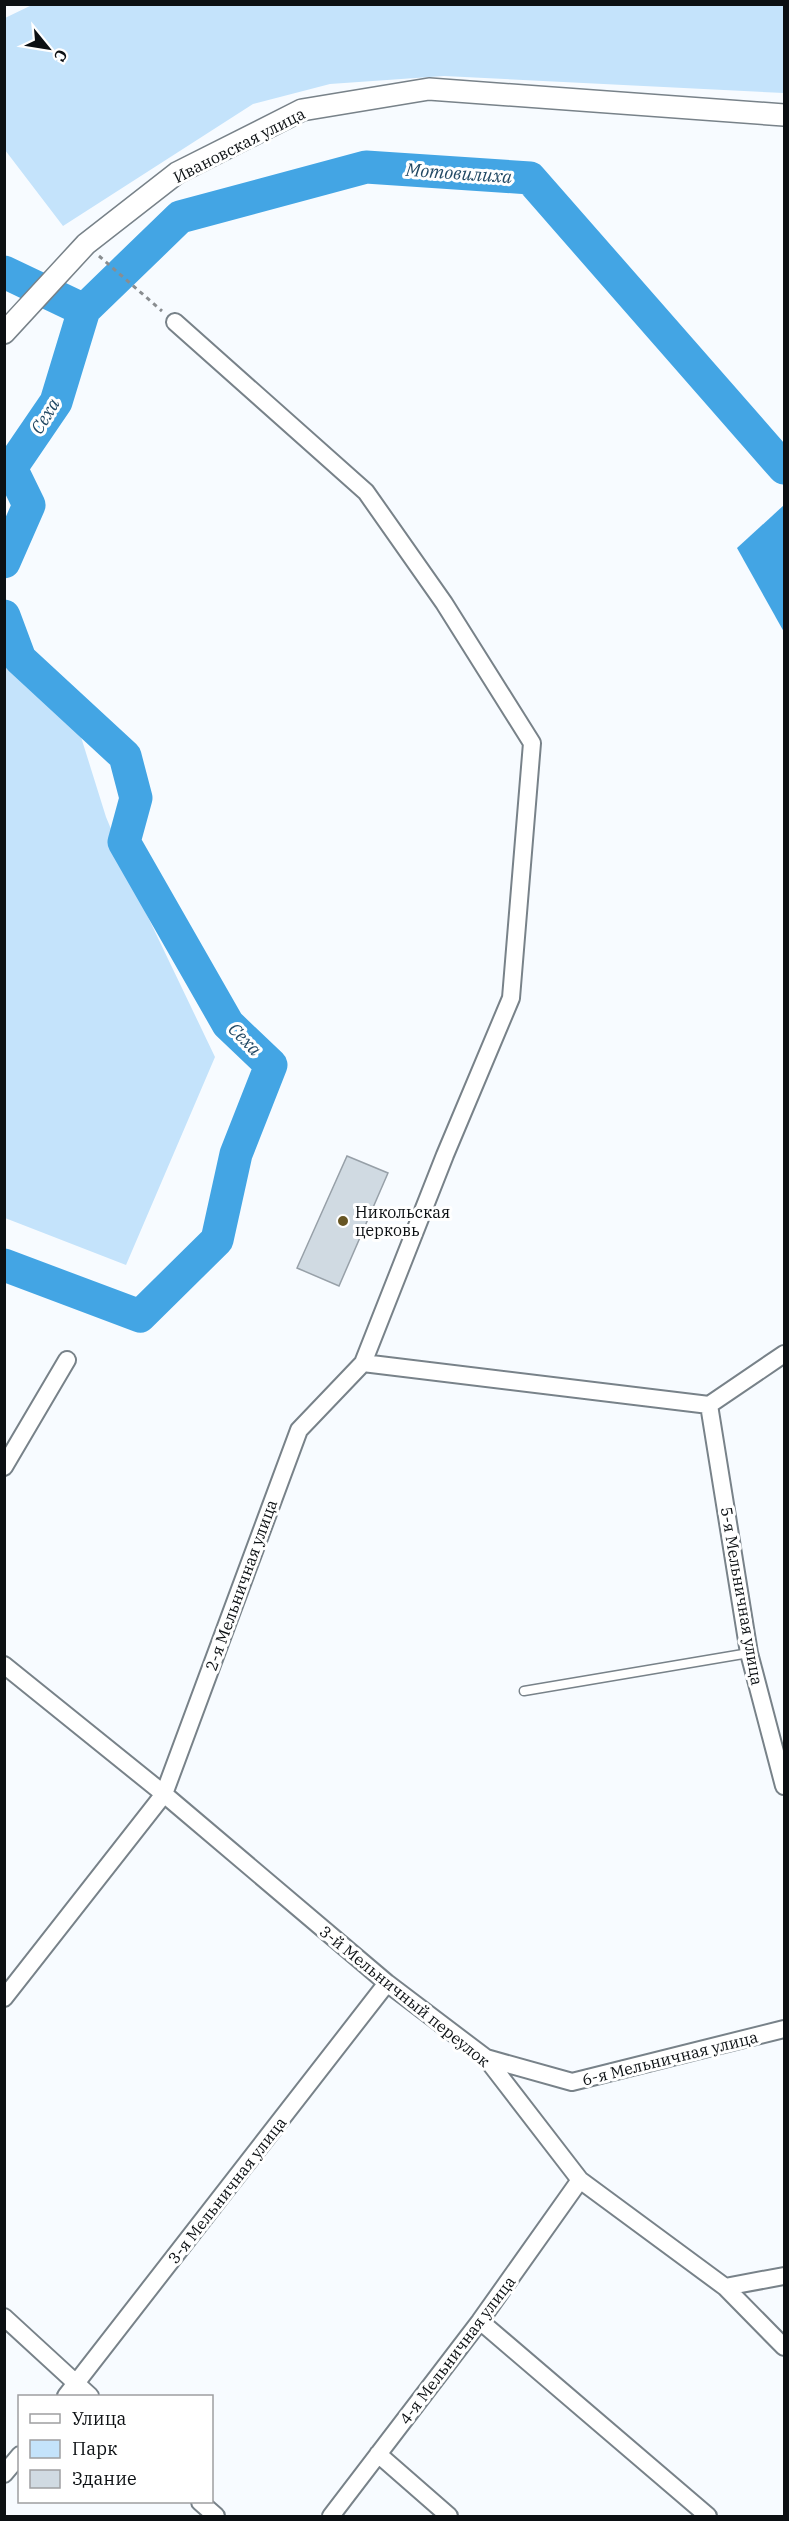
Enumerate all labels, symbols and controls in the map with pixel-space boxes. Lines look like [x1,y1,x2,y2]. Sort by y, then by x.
north arrow [18,18,78,78]
text: С [50,46,72,65]
street label: Ивановская улица [170,103,309,187]
water label: Мотовилиха [404,158,513,188]
water label: Сеха [25,394,65,438]
water label: Сеха [223,1017,267,1061]
place label: Никольская церковь [355,1202,450,1240]
marker: Никольская церковь [336,1214,350,1228]
street label: 2-я Мельничная улица [201,1496,281,1673]
street label: 5-я Мельничная улица [716,1505,768,1687]
street label: 3-й Мельничный переулок [316,1921,495,2071]
street label: 6-я Мельничная улица [580,2026,760,2090]
street label: 3-я Мельничная улица [163,2112,291,2267]
street label: 4-я Мельничная улица [395,2272,520,2428]
legend [18,2395,213,2503]
text: Улица [72,2407,127,2430]
text: Парк [72,2437,118,2460]
text: Здание [72,2467,137,2490]

